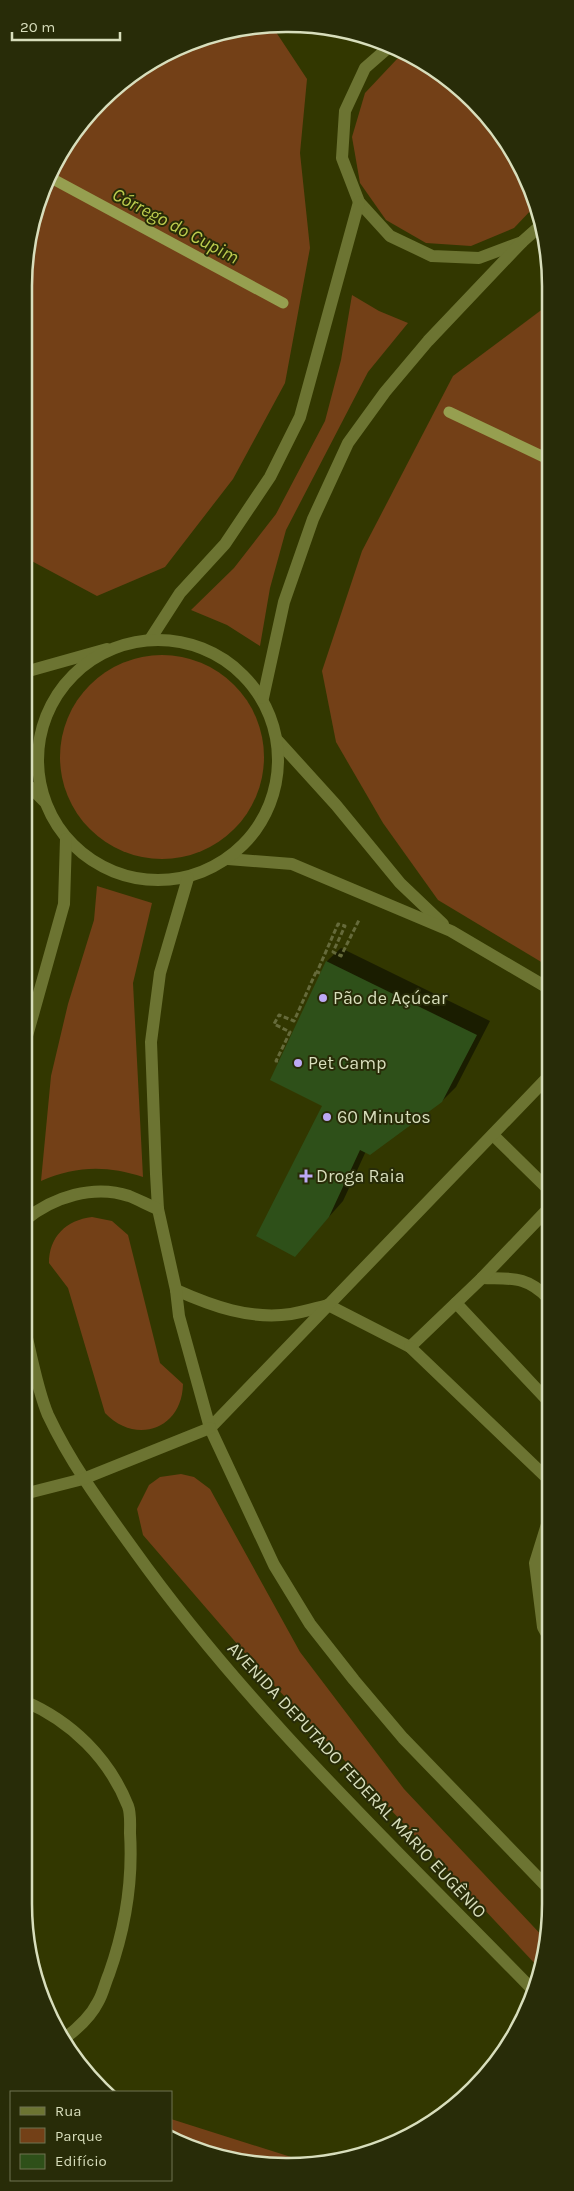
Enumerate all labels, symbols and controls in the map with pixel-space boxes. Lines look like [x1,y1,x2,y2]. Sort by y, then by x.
scale bar [12,10,120,42]
text: 20 m [20,18,55,36]
water label: Córrego do Cupim [108,183,243,269]
place label: Pão de Açúcar [333,987,448,1009]
marker: Pão de Açúcar [317,992,329,1004]
place label: Pet Camp [308,1052,387,1074]
marker: Pet Camp [292,1057,304,1069]
place label: 60 Minutos [337,1106,431,1128]
marker: 60 Minutos [321,1111,333,1123]
place label: Droga Raia [316,1165,405,1187]
marker: Droga Raia [300,1170,312,1182]
street label: AVENIDA DEPUTADO FEDERAL MÁRIO EUGÊNIO [223,1637,492,1923]
legend [10,2091,172,2181]
text: Rua [55,2102,82,2120]
text: Parque [55,2127,103,2145]
text: Edifício [55,2152,107,2170]

